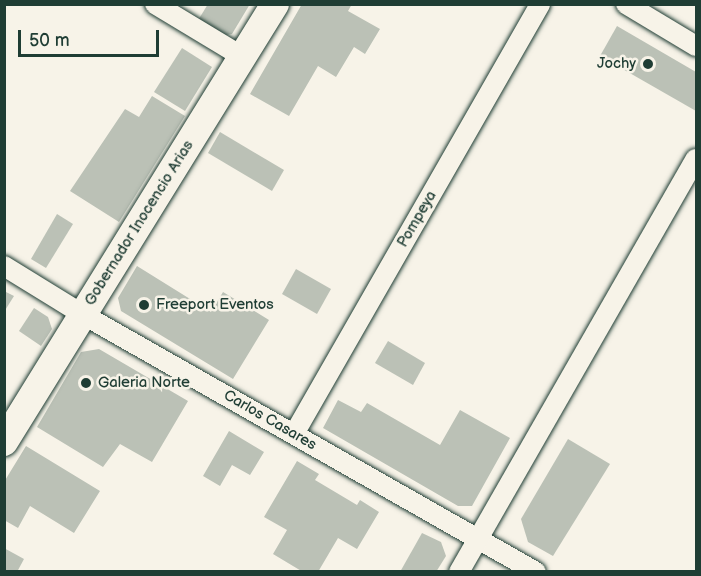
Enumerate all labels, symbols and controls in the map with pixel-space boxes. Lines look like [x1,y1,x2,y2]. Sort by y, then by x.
scale bar [21,18,162,56]
text: 50 m [29,30,70,51]
place label: Jochy [597,55,636,73]
marker: Jochy [641,57,655,71]
street label: Gobernador Inocencio Arias [81,137,197,309]
street label: Pompeya [394,188,440,250]
place label: Freeport Eventos [156,296,274,314]
marker: Freeport Eventos [137,298,151,312]
place label: Galeria Norte [98,374,190,392]
marker: Galeria Norte [79,376,93,390]
street label: Carlos Casares [220,386,320,454]

